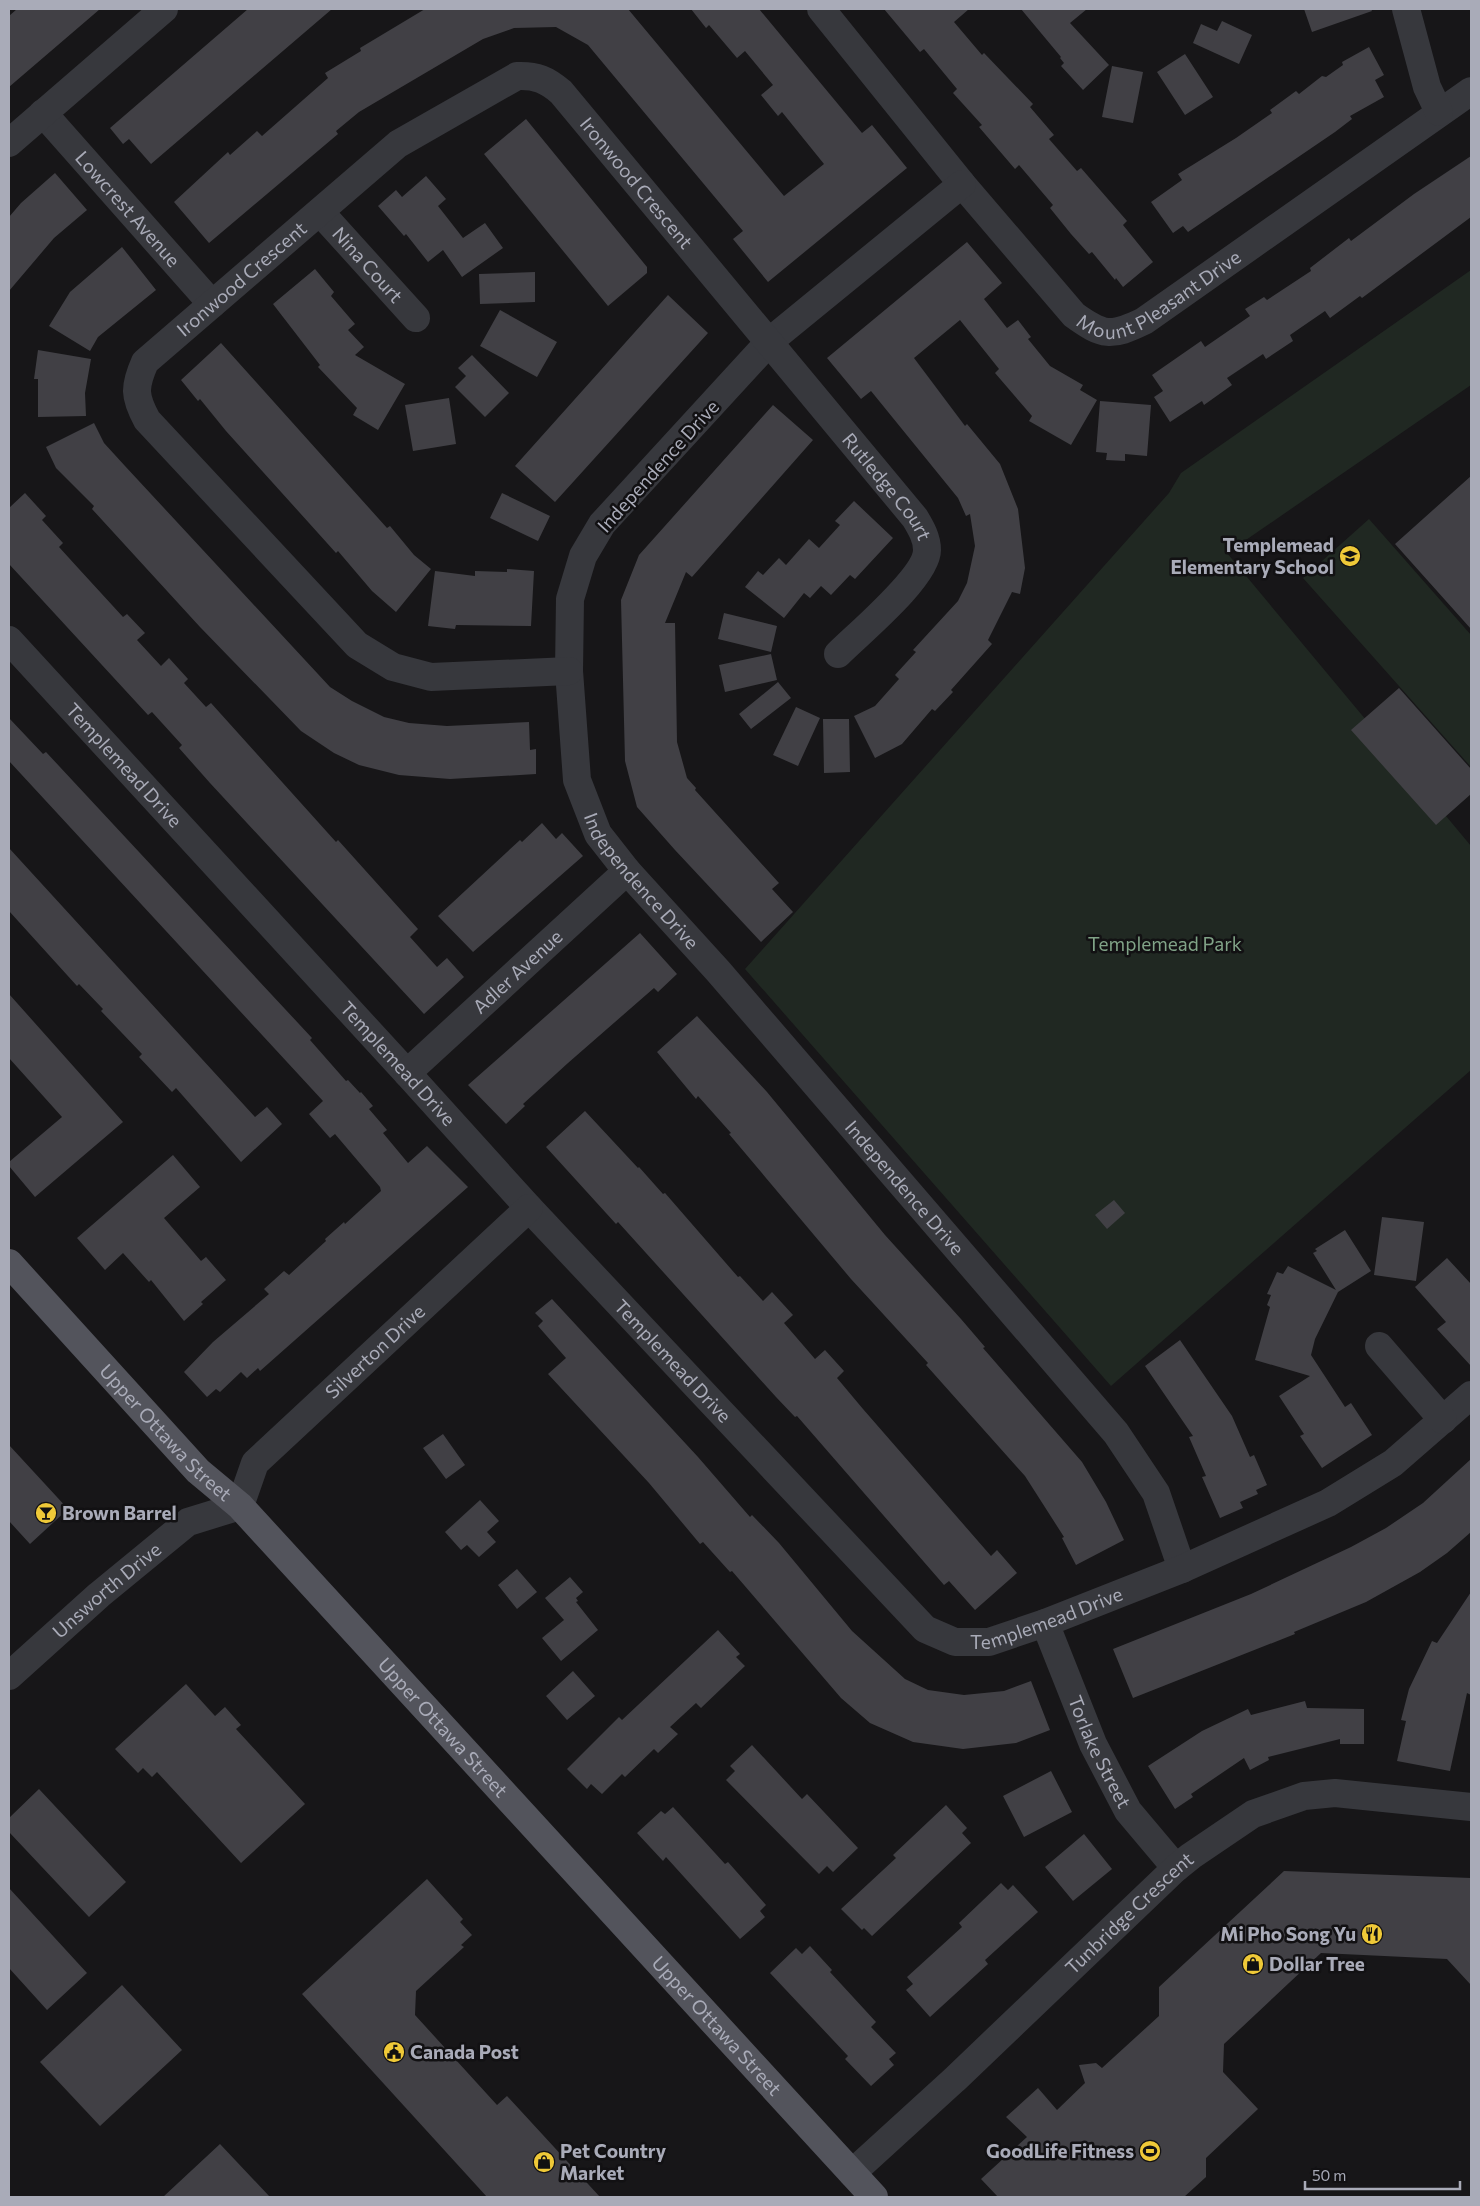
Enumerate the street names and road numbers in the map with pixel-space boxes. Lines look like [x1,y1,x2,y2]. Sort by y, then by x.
street label: Ironwood Crescent [576,112,698,253]
street label: Lowcrest Avenue [71,146,185,271]
street label: Ironwood Crescent [172,216,311,341]
street label: Nina Court [328,222,408,307]
street label: Mount Pleasant Drive [1073,245,1245,343]
street label: Independence Drive [592,395,723,537]
street label: Rutledge Court [838,428,937,543]
street label: Templemead Drive [62,698,187,832]
street label: Independence Drive [580,809,704,953]
street label: Adler Avenue [468,924,567,1018]
street label: Templemead Drive [336,996,461,1130]
street label: Independence Drive [841,1115,969,1259]
street label: Templemead Drive [610,1294,737,1427]
street label: Silverton Drive [320,1299,429,1403]
street label: Upper Ottawa Street [95,1359,237,1505]
street label: Unsworth Drive [47,1537,165,1642]
street label: Templemead Drive [970,1582,1126,1653]
street label: Upper Ottawa Street [374,1653,513,1801]
street label: Torlake Street [1064,1692,1136,1812]
street label: Tunbridge Crescent [1060,1847,1198,1979]
street label: Upper Ottawa Street [648,1951,787,2100]

